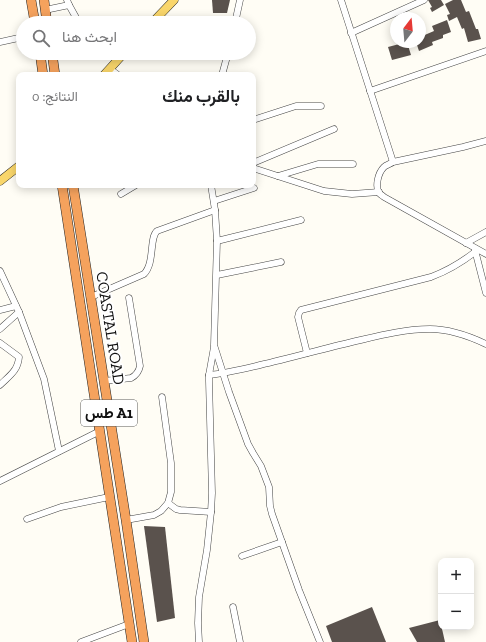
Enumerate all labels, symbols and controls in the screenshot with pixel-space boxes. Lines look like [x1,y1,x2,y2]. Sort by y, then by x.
north arrow [390,12,426,48]
search box [16,16,256,60]
icon: search [30,27,52,49]
text: ابحث هنا [62,28,117,46]
text: بالقرب منك [162,86,240,106]
text: النتائج: 0 [32,89,78,104]
street label: COASTAL ROAD [92,270,129,386]
road number: طس A1 [81,400,137,426]
map controls [438,558,474,630]
button: + [438,558,474,594]
button: − [438,594,474,630]

